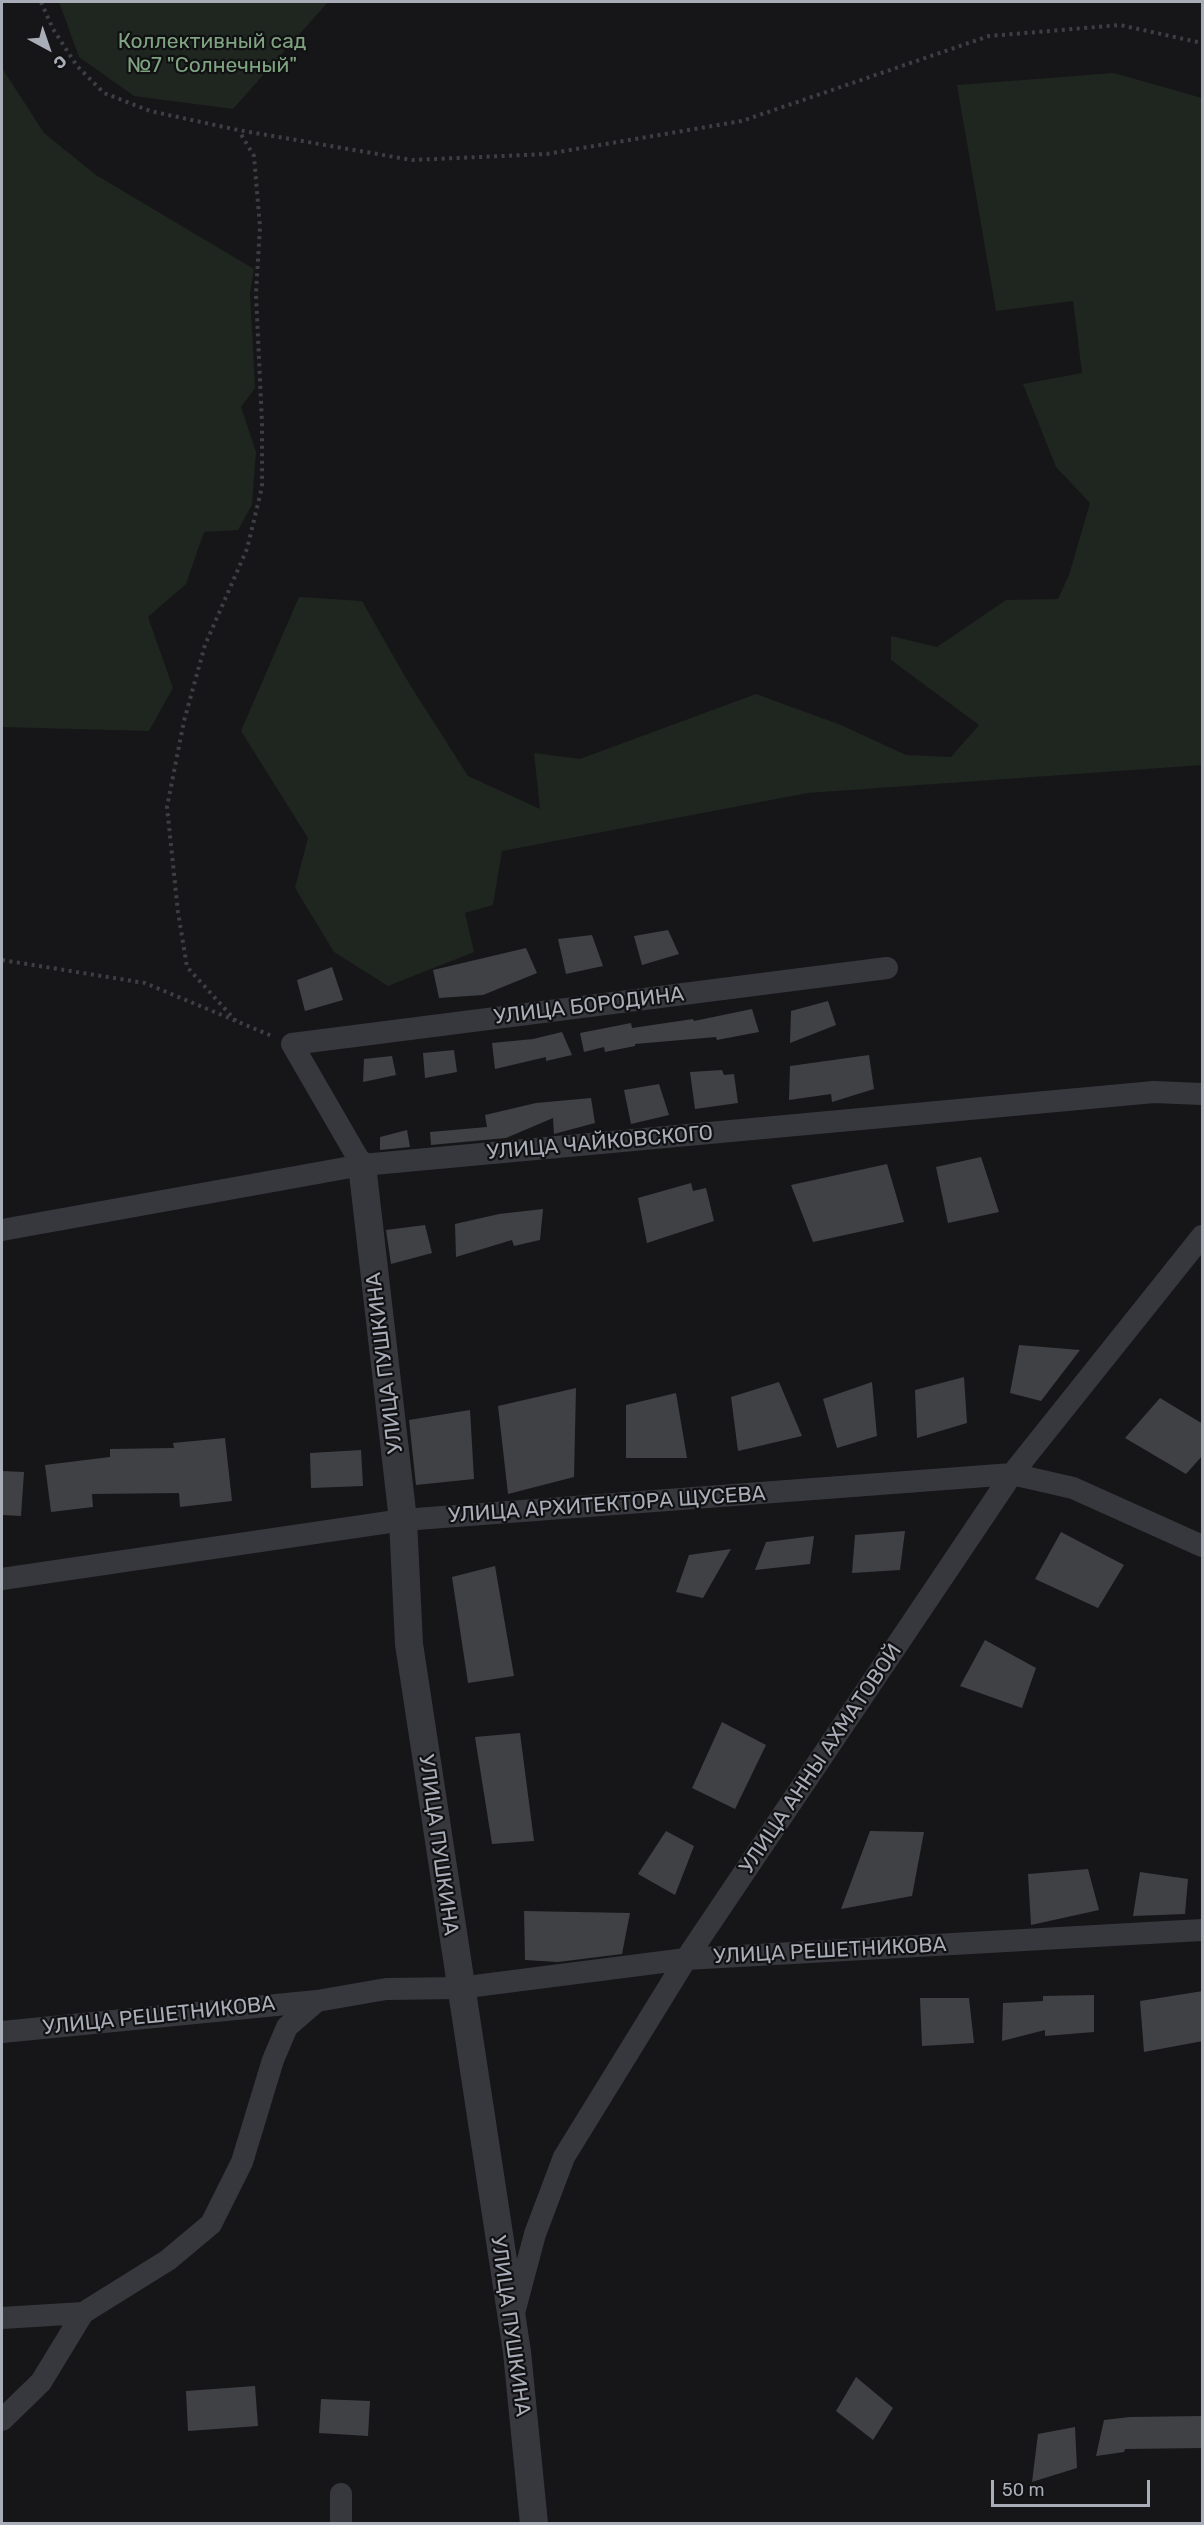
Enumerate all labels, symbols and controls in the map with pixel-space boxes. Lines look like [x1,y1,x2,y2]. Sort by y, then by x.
north arrow [18,18,78,78]
park label: Коллективный сад №7 "Солнечный" [118,29,306,79]
text: С [49,51,70,73]
street label: УЛИЦА БОРОДИНА [492,982,686,1030]
street label: УЛИЦА ЧАЙКОВСКОГО [486,1121,714,1165]
street label: УЛИЦА ПУШКИНА [361,1271,409,1455]
street label: УЛИЦА АРХИТЕКТОРА ЩУСЕВА [447,1481,767,1529]
street label: УЛИЦА АННЫ АХМАТОВОЙ [735,1639,907,1879]
street label: УЛИЦА ПУШКИНА [413,1753,463,1937]
street label: УЛИЦА РЕШЕТНИКОВА [713,1932,947,1970]
street label: УЛИЦА РЕШЕТНИКОВА [42,1991,276,2041]
street label: УЛИЦА ПУШКИНА [485,2234,535,2418]
scale bar [994,2468,1153,2506]
text: 50 m [1002,2479,1045,2501]

